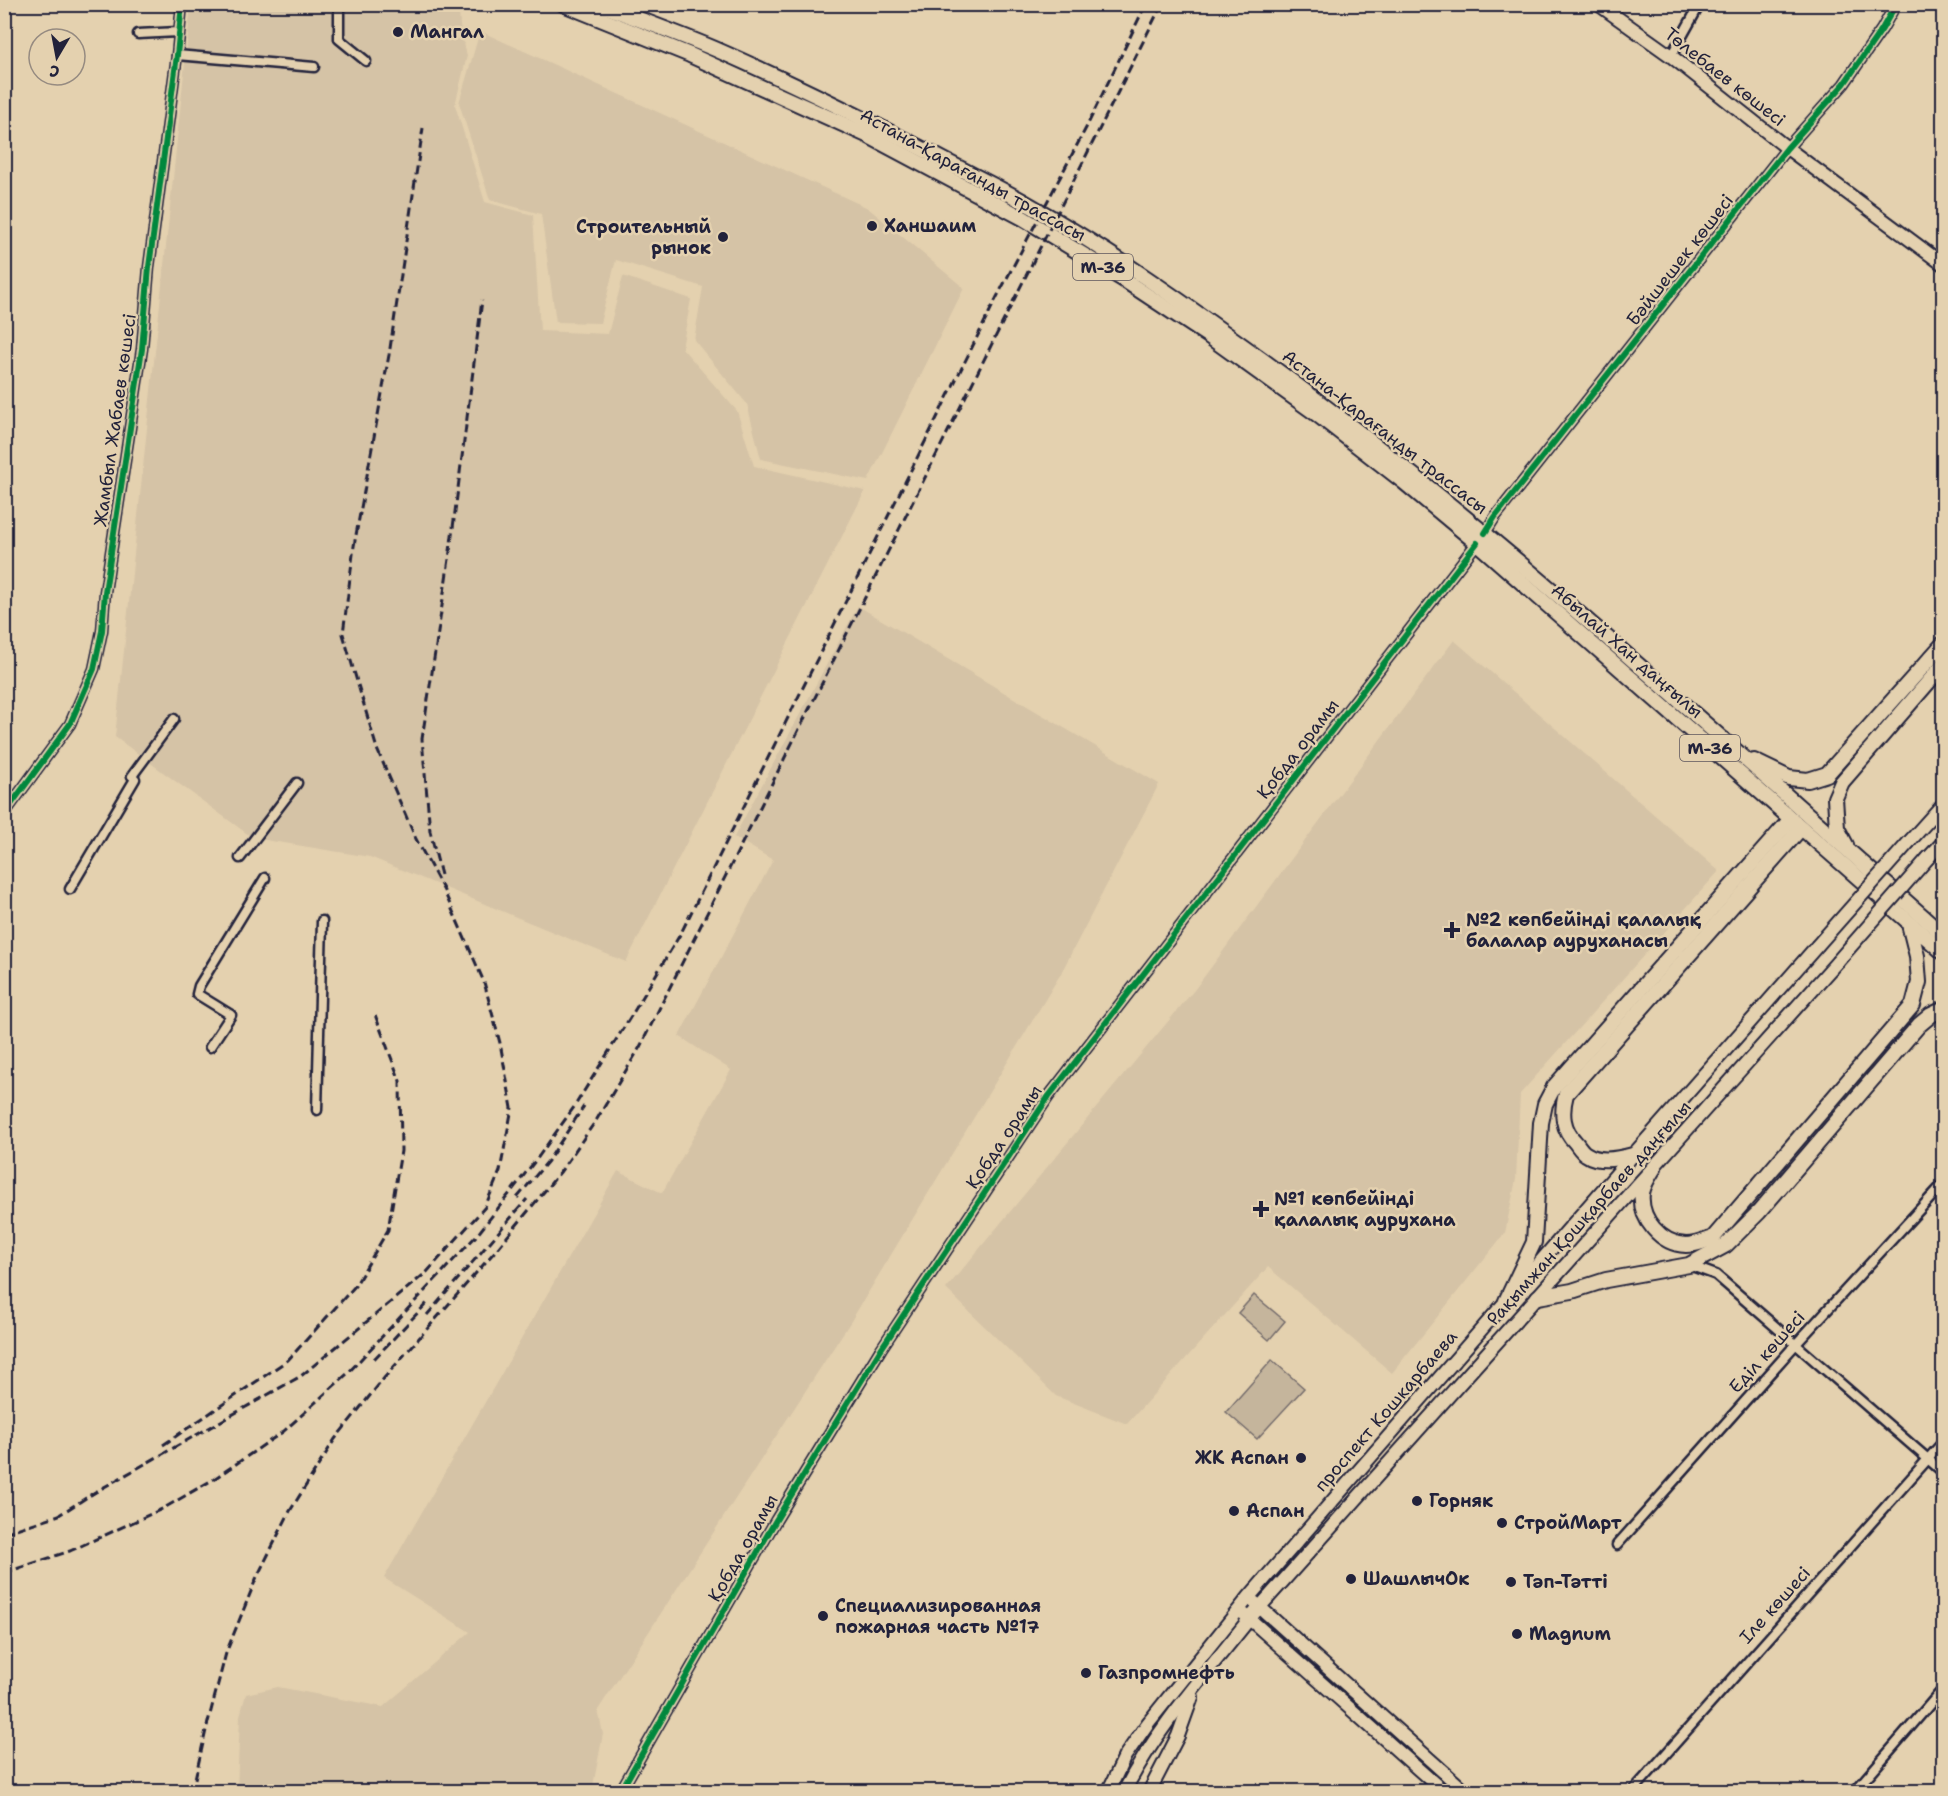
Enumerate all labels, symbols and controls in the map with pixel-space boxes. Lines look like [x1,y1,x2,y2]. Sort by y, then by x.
place label: Мангал [410,20,484,44]
street label: Төлебаев көшесі [1660,22,1790,132]
marker: Мангал [391,25,405,39]
north arrow [27,27,87,87]
text: С [48,60,61,82]
street label: Астана-Қарағанды трассасы [856,103,1090,247]
street label: Бәйшешек көшесі [1621,189,1739,331]
place label: Ханшаим [884,214,976,238]
place label: Строительный рынок [576,215,712,260]
marker: Ханшаим [865,219,879,233]
marker: Строительный рынок [716,230,730,244]
road number: M-36 [1073,254,1133,280]
street label: Жамбыл Жабаев көшесі [88,312,142,528]
street label: Астана-Қарағанды трассасы [1277,344,1493,520]
street label: Абылай Хан даңғылы [1546,578,1708,724]
street label: Қобда орамы [1251,694,1345,804]
road number: M-36 [1680,735,1740,761]
place label: №2 көпбейінді қалалық балалар ауруханасы [1466,908,1701,953]
marker: №2 көпбейінді қалалық балалар ауруханасы [1443,921,1461,939]
street label: Қобда орамы [960,1080,1048,1194]
street label: Рақымжан Қошқарбаев даңғылы [1481,1095,1697,1331]
place label: №1 көпбейінді қалалық аурухана [1274,1187,1456,1232]
marker: №1 көпбейінді қалалық аурухана [1252,1200,1270,1218]
street label: Еділ көшесі [1724,1306,1810,1398]
street label: проспект Кошкарбаева [1309,1325,1463,1497]
place label: ЖК Аспан [1195,1446,1289,1470]
marker: ЖК Аспан [1294,1451,1308,1465]
place label: Горняк [1429,1489,1493,1513]
street label: Қобда орамы [702,1490,784,1606]
marker: Горняк [1410,1494,1424,1508]
place label: Аспан [1246,1499,1305,1523]
marker: Аспан [1227,1504,1241,1518]
place label: СтройМарт [1514,1511,1622,1535]
marker: СтройМарт [1495,1516,1509,1530]
street label: Іле көшесі [1734,1561,1816,1649]
place label: ШашлычОк [1363,1567,1470,1591]
place label: Тәп-Тәтті [1523,1570,1608,1594]
marker: ШашлычОк [1344,1572,1358,1586]
marker: Тәп-Тәтті [1504,1575,1518,1589]
place label: Специализированная пожарная часть №17 [835,1594,1041,1639]
marker: Специализированная пожарная часть №17 [816,1609,830,1623]
place label: Magnum [1529,1622,1611,1646]
marker: Magnum [1510,1627,1524,1641]
place label: Газпромнефть [1098,1661,1235,1685]
marker: Газпромнефть [1079,1666,1093,1680]

